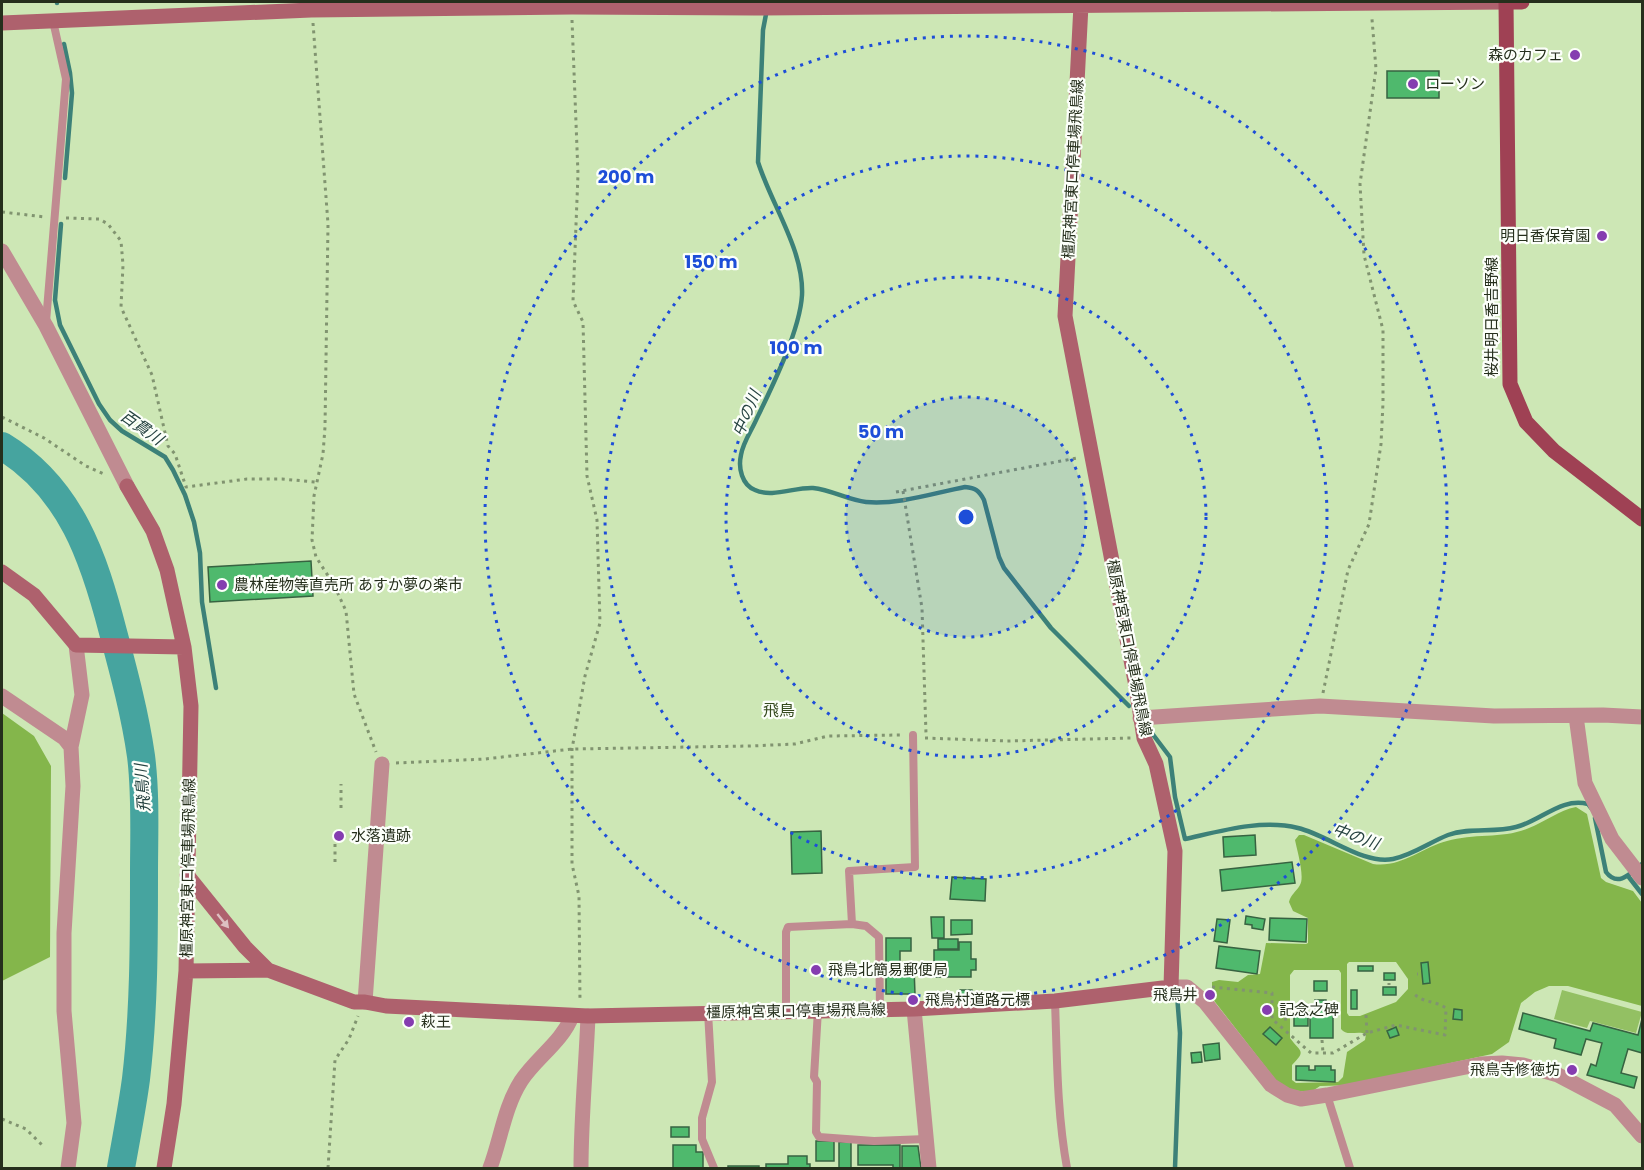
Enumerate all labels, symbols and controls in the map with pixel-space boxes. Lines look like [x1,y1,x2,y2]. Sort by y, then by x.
place label: 森のカフェ [1488,44,1563,65]
marker: 森のカフェ [1568,48,1582,62]
place label: ローソン [1425,73,1485,94]
marker: ローソン [1406,77,1420,91]
street label: 橿原神宮東口停車場飛鳥線 [1057,79,1088,259]
text: 200 m [598,164,654,189]
place label: 明日香保育園 [1500,225,1590,246]
marker: 明日香保育園 [1595,229,1609,243]
text: 150 m [684,249,738,274]
street label: 桜井明日香吉野線 [1481,257,1502,377]
text: 100 m [769,335,823,360]
water label: 中の川 [726,385,767,440]
water label: 百貫川 [115,404,170,452]
text: 50 m [858,419,904,444]
centre of rings [956,507,976,527]
street label: 橿原神宮東口停車場飛鳥線 [1102,558,1157,738]
place label: 農林産物等直売所 あすか夢の楽市 [234,574,463,595]
marker: 農林産物等直売所 あすか夢の楽市 [215,578,229,592]
district label: 飛鳥 [763,699,795,722]
water label: 飛鳥川 [129,761,156,813]
street label: 橿原神宮東口停車場飛鳥線 [175,778,200,958]
water label: 中の川 [1329,817,1384,856]
place label: 水落遺跡 [351,825,411,846]
marker: 水落遺跡 [332,829,346,843]
one-way arrow [217,913,230,929]
place label: 飛鳥北簡易郵便局 [828,959,948,980]
marker: 飛鳥北簡易郵便局 [809,963,823,977]
place label: 飛鳥井 [1153,984,1198,1005]
marker: 飛鳥井 [1203,988,1217,1002]
place label: 飛鳥村道路元標 [925,989,1030,1010]
marker: 飛鳥村道路元標 [906,993,920,1007]
street label: 橿原神宮東口停車場飛鳥線 [706,998,886,1023]
place label: 記念之碑 [1279,999,1339,1020]
marker: 記念之碑 [1260,1003,1274,1017]
place label: 萩王 [421,1011,451,1032]
marker: 萩王 [402,1015,416,1029]
place label: 飛鳥寺修徳坊 [1470,1059,1560,1080]
marker: 飛鳥寺修徳坊 [1565,1063,1579,1077]

